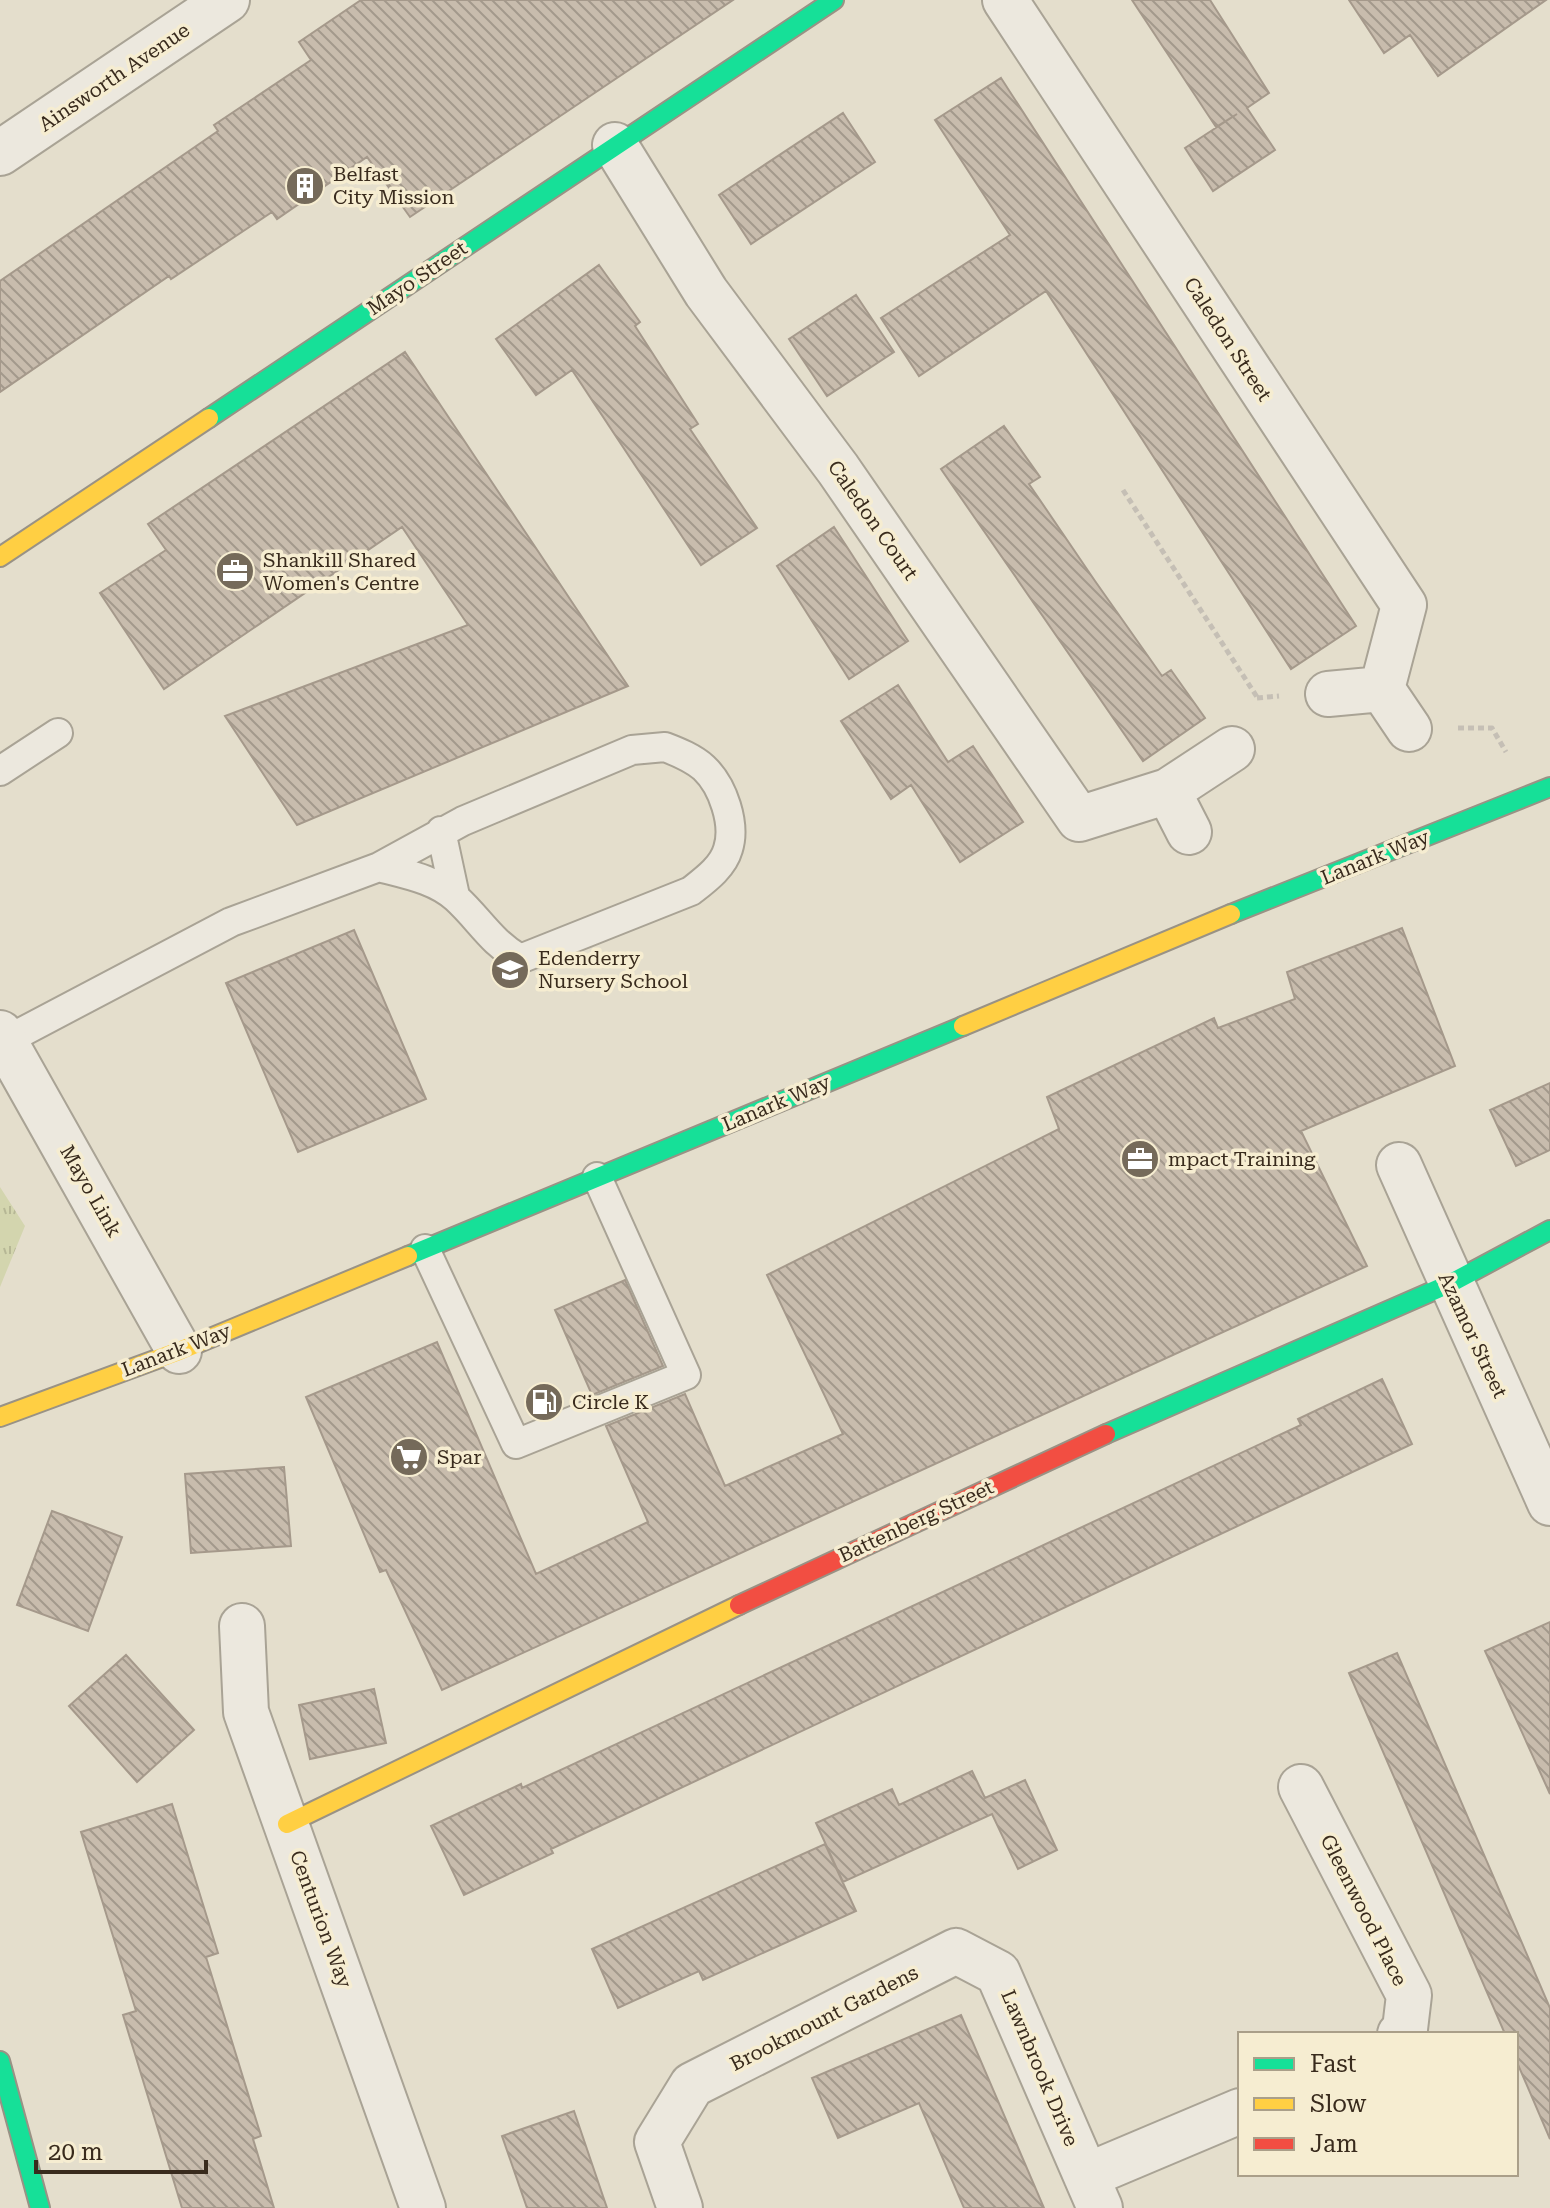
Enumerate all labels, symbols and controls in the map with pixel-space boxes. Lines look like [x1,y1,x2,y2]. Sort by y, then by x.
street label: Ainsworth Avenue [34,18,194,136]
place label: Belfast City Mission [333,162,455,209]
building icon: Belfast City Mission [284,165,326,207]
street label: Mayo Street [362,236,472,320]
street label: Caledon Street [1179,273,1277,406]
street label: Caledon Court [823,455,923,585]
place label: Shankill Shared Women's Centre [263,548,419,595]
office icon: Shankill Shared Women's Centre [214,550,256,592]
street label: Lanark Way [1317,824,1433,890]
place label: Edenderry Nursery School [538,946,688,993]
school or university icon: Edenderry Nursery School [489,949,531,991]
street label: Lanark Way [718,1069,834,1136]
office icon: mpact Training [1119,1138,1161,1180]
street label: Mayo Link [55,1141,127,1241]
place label: mpact Training [1168,1147,1316,1171]
street label: Azamor Street [1433,1268,1513,1402]
street label: Lanark Way [118,1318,234,1382]
fuel station icon: Circle K [523,1381,565,1423]
place label: Circle K [572,1390,649,1414]
supermarket icon: Spar [388,1436,430,1478]
place label: Spar [437,1445,481,1469]
street label: Battenberg Street [835,1474,998,1567]
street label: Gleenwood Place [1315,1830,1413,1990]
street label: Centurion Way [285,1847,357,1991]
street label: Brookmount Gardens [726,1960,922,2076]
street label: Lawnbrook Drive [996,1986,1084,2150]
legend [1238,2032,1518,2176]
text: Fast [1310,2050,1357,2078]
text: Slow [1310,2090,1367,2118]
scale bar [36,2124,206,2174]
text: Jam [1310,2130,1358,2158]
text: 20 m [48,2138,103,2166]

